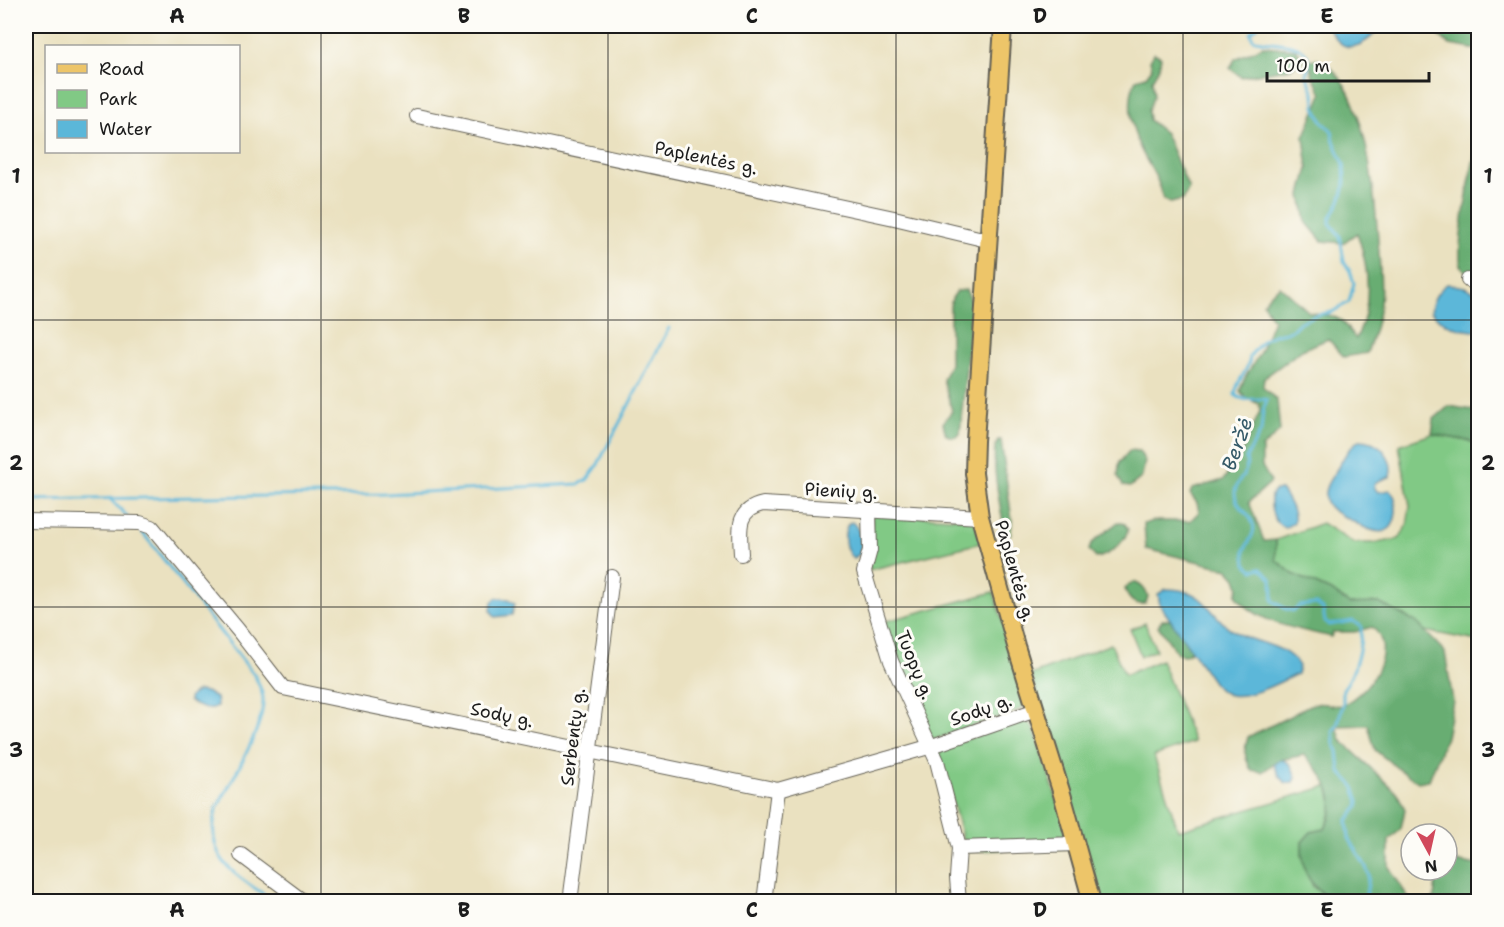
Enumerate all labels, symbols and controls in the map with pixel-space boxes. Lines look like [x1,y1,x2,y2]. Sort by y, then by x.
text: A [169,3,185,29]
text: B [458,3,470,29]
text: C [746,3,758,29]
text: D [1033,3,1047,29]
text: E [1320,3,1334,29]
legend [45,45,240,153]
scale bar [1267,45,1429,83]
text: 100 m [1276,54,1330,78]
text: Road [99,57,144,81]
text: Park [99,87,138,111]
text: Water [99,117,152,141]
street label: Paplentės g. [652,135,760,181]
text: 1 [11,163,21,189]
text: 1 [1483,163,1493,189]
water label: Beržė [1215,414,1259,474]
text: 2 [9,450,23,476]
text: 2 [1481,450,1495,476]
street label: Pienių g. [804,477,878,505]
street label: Paplentės g. [989,517,1041,625]
street label: Tuopų g. [890,627,940,703]
street label: Serbentų g. [555,687,591,787]
street label: Sodų g. [947,688,1015,732]
street label: Sodų g. [468,697,536,733]
text: 3 [9,737,23,763]
text: 3 [1481,737,1495,763]
north arrow [1399,822,1459,882]
text: N [1423,855,1439,878]
text: A [169,897,185,923]
text: B [458,897,470,923]
text: C [746,897,758,923]
text: D [1033,897,1047,923]
text: E [1320,897,1334,923]

